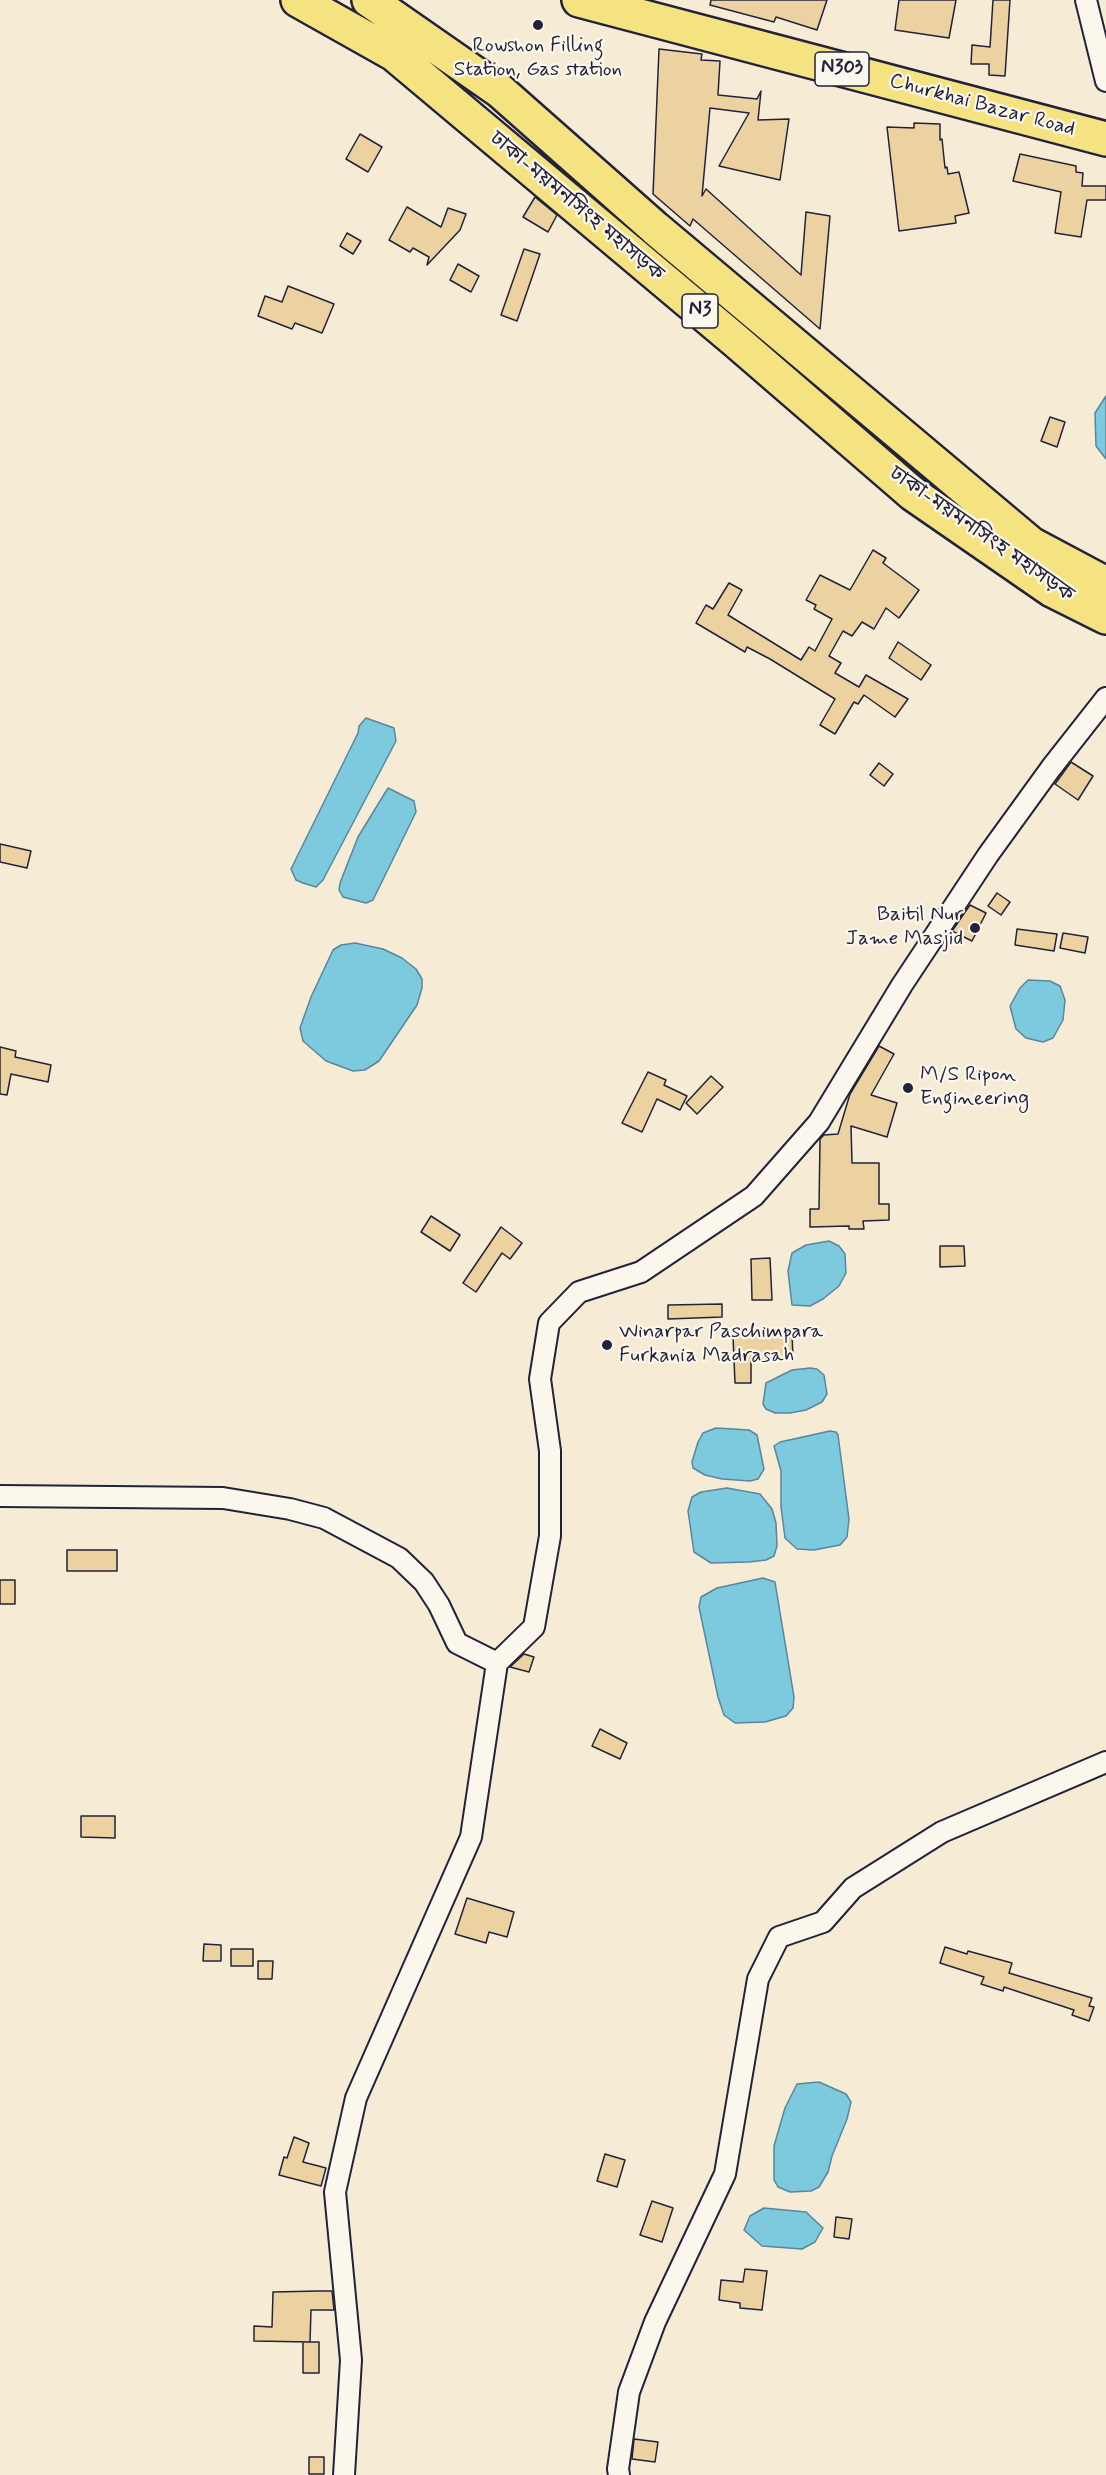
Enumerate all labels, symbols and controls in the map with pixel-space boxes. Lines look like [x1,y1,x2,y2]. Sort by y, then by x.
marker: Rowshon Filling Station, Gas station [531,18,545,32]
place label: Rowshon Filling Station, Gas station [454,34,622,84]
road number: N303 [815,52,869,86]
street label: Churkhai Bazar Road [886,69,1078,143]
street label: ঢাকা-ময়মনসিংহ মহাসড়ক [484,127,668,287]
road number: N3 [682,294,718,328]
street label: ঢাকা-ময়মনসিংহ মহাসড়ক [884,462,1078,608]
place label: Baitil Nur Jame Masjid [846,903,963,953]
marker: Baitil Nur Jame Masjid [968,921,982,935]
place label: M/S Ripon Engineering [920,1063,1029,1113]
marker: M/S Ripon Engineering [901,1081,915,1095]
place label: Winarpar Paschimpara Furkania Madrasah [619,1320,823,1370]
marker: Winarpar Paschimpara Furkania Madrasah [600,1338,614,1352]

